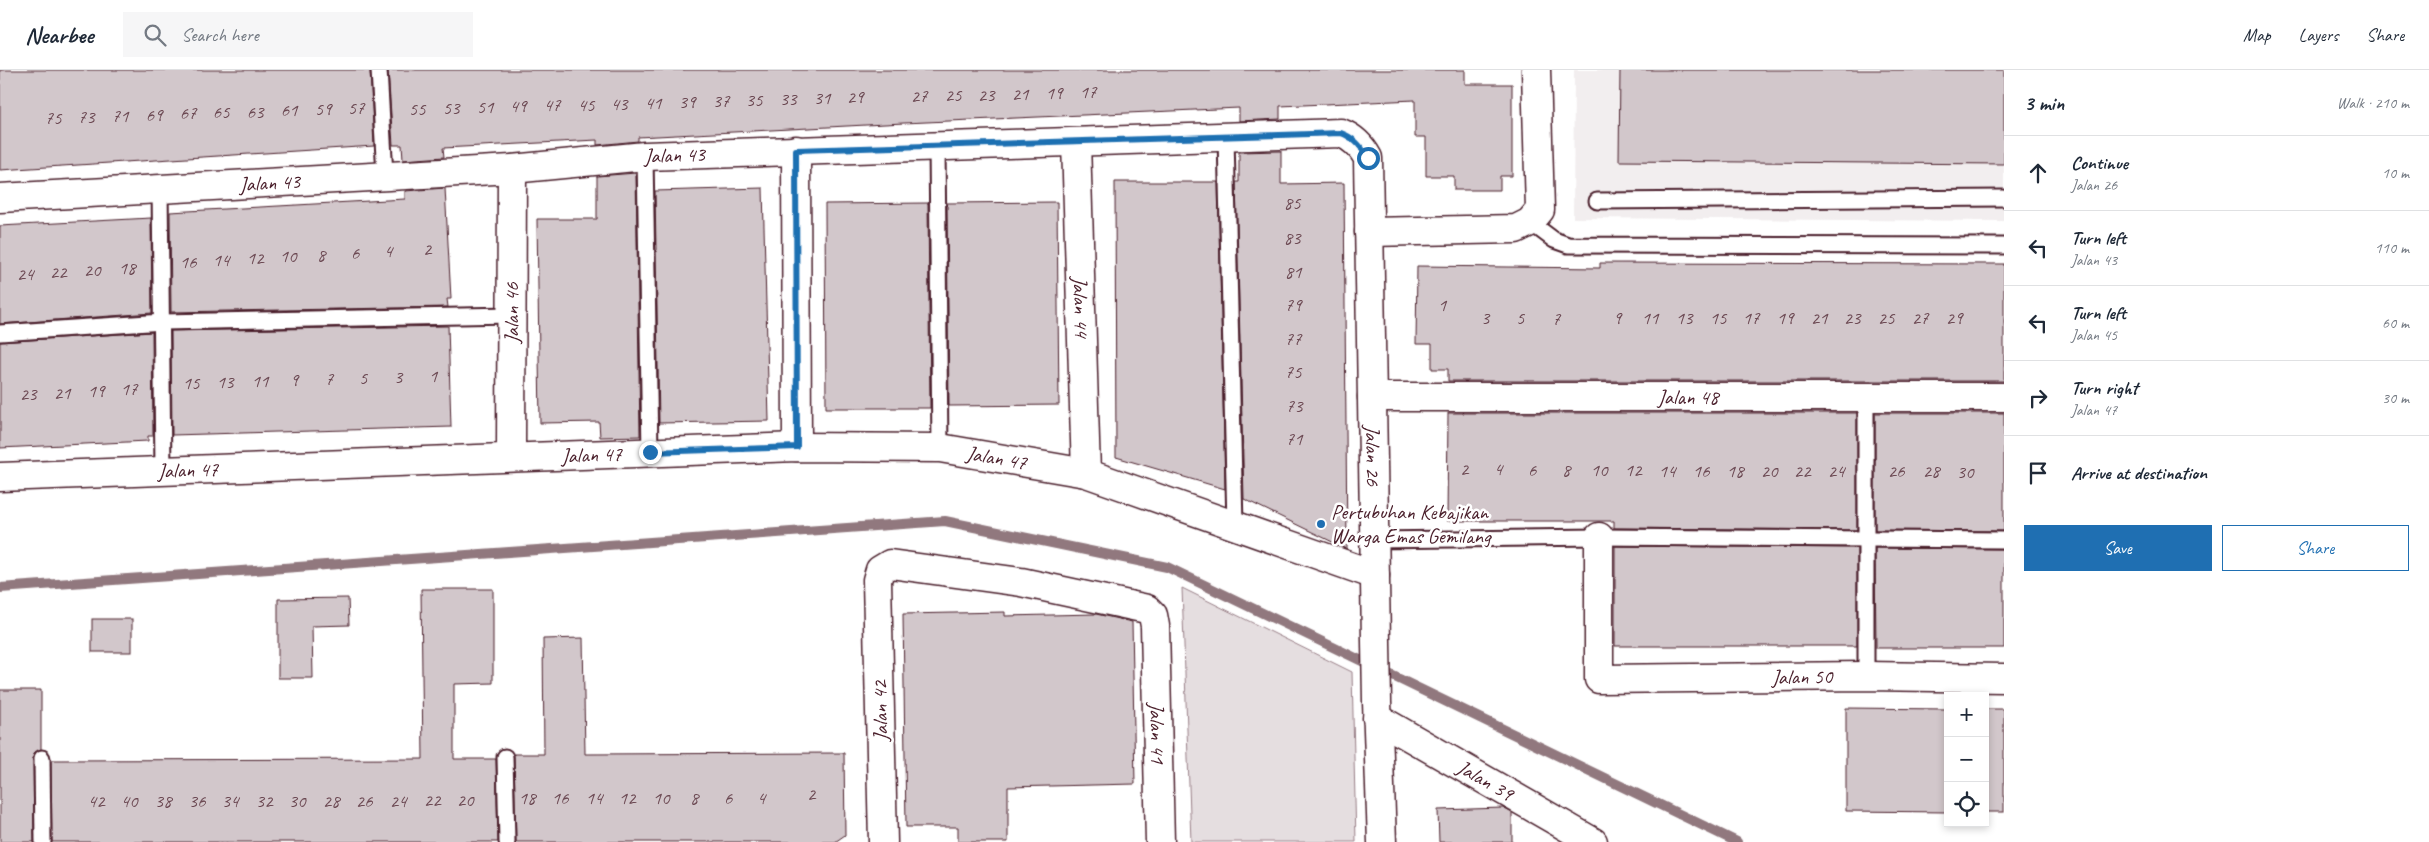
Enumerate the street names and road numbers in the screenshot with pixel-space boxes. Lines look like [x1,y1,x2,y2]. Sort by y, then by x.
street label: Jalan 43 [643,141,707,169]
street label: Jalan 43 [237,168,302,197]
street label: Jalan 44 [1067,275,1095,340]
street label: Jalan 46 [498,282,525,344]
street label: Jalan 48 [1657,384,1721,410]
street label: Jalan 26 [1359,424,1386,487]
street label: Jalan 47 [963,440,1030,476]
street label: Jalan 47 [560,441,624,469]
street label: Jalan 47 [156,456,220,484]
street label: Jalan 50 [1770,663,1834,690]
street label: Jalan 42 [866,679,894,743]
street label: Jalan 41 [1144,701,1171,765]
street label: Jalan 39 [1452,753,1520,807]

